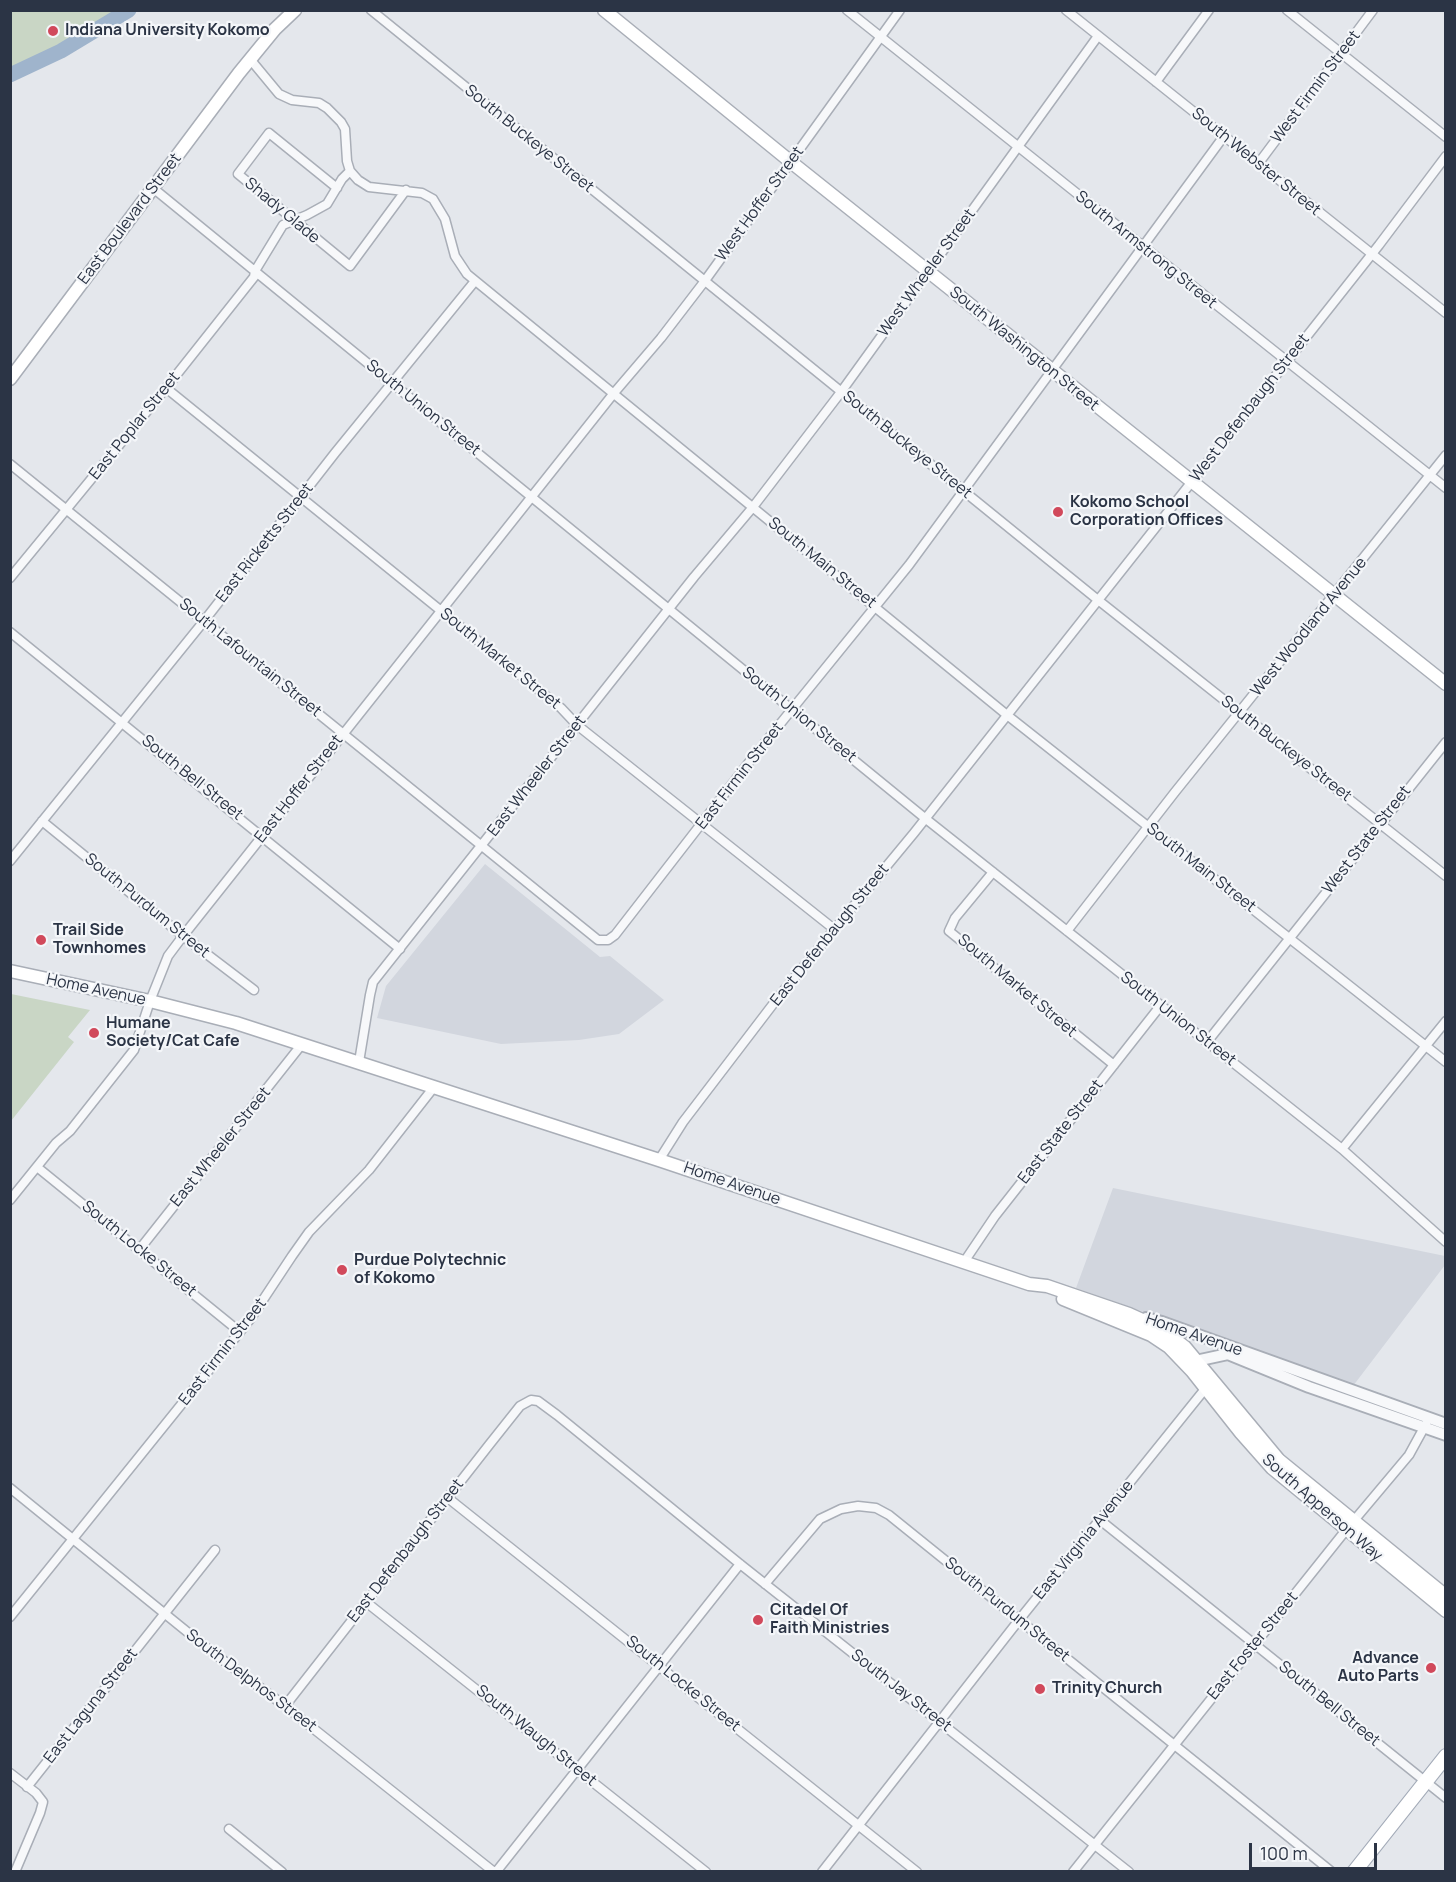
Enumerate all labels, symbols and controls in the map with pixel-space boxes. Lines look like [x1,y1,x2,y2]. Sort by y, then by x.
place label: Indiana University Kokomo [65,21,270,41]
marker: Indiana University Kokomo [46,24,60,38]
street label: West Firmin Street [1267,27,1365,147]
street label: South Buckeye Street [460,81,598,197]
street label: South Webster Street [1188,104,1324,220]
street label: West Hoffer Street [712,143,808,265]
street label: East Boulevard Street [74,150,186,288]
street label: Shady Glade [241,174,323,248]
street label: South Armstrong Street [1071,187,1221,313]
street label: West Wheeler Street [874,205,980,341]
street label: South Washington Street [945,283,1103,415]
street label: West Defenbaugh Street [1186,330,1314,486]
street label: South Union Street [362,356,484,460]
street label: East Poplar Street [86,368,184,484]
street label: South Buckeye Street [838,387,976,503]
street label: East Ricketts Street [212,479,318,607]
place label: Kokomo School Corporation Offices [1070,493,1223,531]
marker: Kokomo School Corporation Offices [1051,505,1065,519]
street label: South Main Street [764,513,880,613]
street label: West Woodland Avenue [1247,554,1371,700]
street label: South Lafountain Street [175,595,325,721]
street label: South Market Street [436,604,564,714]
street label: South Union Street [738,663,860,767]
street label: South Buckeye Street [1217,692,1355,806]
street label: East Wheeler Street [484,712,590,840]
street label: East Firmin Street [692,719,788,833]
street label: South Bell Street [137,731,247,825]
street label: East Hoffer Street [251,731,347,847]
street label: West State Street [1319,782,1415,898]
street label: South Main Street [1142,819,1260,917]
street label: South Purdum Street [81,850,213,962]
street label: East Defenbaugh Street [767,860,893,1010]
place label: Trail Side Townhomes [53,921,146,959]
street label: South Market Street [953,931,1081,1041]
marker: Trail Side Townhomes [34,933,48,947]
street label: South Union Street [1116,968,1240,1070]
street label: Home Avenue [44,970,148,1010]
place label: Humane Society/Cat Cafe [106,1014,240,1052]
marker: Humane Society/Cat Cafe [87,1026,101,1040]
street label: East State Street [1014,1076,1108,1188]
street label: East Wheeler Street [167,1083,275,1211]
street label: Home Avenue [681,1158,783,1210]
street label: South Locke Street [78,1197,200,1301]
place label: Purdue Polytechnic of Kokomo [354,1251,506,1289]
marker: Purdue Polytechnic of Kokomo [335,1263,349,1277]
street label: East Firmin Street [175,1295,271,1409]
street label: Home Avenue [1143,1309,1245,1361]
street label: South Apperson Way [1258,1450,1386,1566]
street label: East Defenbaugh Street [344,1475,468,1627]
street label: East Virginia Avenue [1030,1477,1138,1603]
street label: South Purdum Street [941,1554,1073,1666]
street label: East Foster Street [1204,1588,1302,1704]
place label: Citadel Of Faith Ministries [770,1601,889,1639]
marker: Citadel Of Faith Ministries [751,1613,765,1627]
street label: South Delphos Street [182,1626,320,1736]
street label: South Locke Street [622,1632,744,1736]
street label: East Laguna Street [40,1645,142,1767]
street label: South Jay Street [847,1646,955,1736]
place label: Advance Auto Parts [1337,1649,1419,1687]
street label: South Bell Street [1274,1657,1384,1751]
marker: Advance Auto Parts [1424,1661,1438,1675]
place label: Trinity Church [1052,1679,1162,1699]
street label: South Waugh Street [472,1681,600,1791]
marker: Trinity Church [1033,1682,1047,1696]
scale bar [1252,1831,1380,1869]
text: 100 m [1260,1841,1308,1865]

